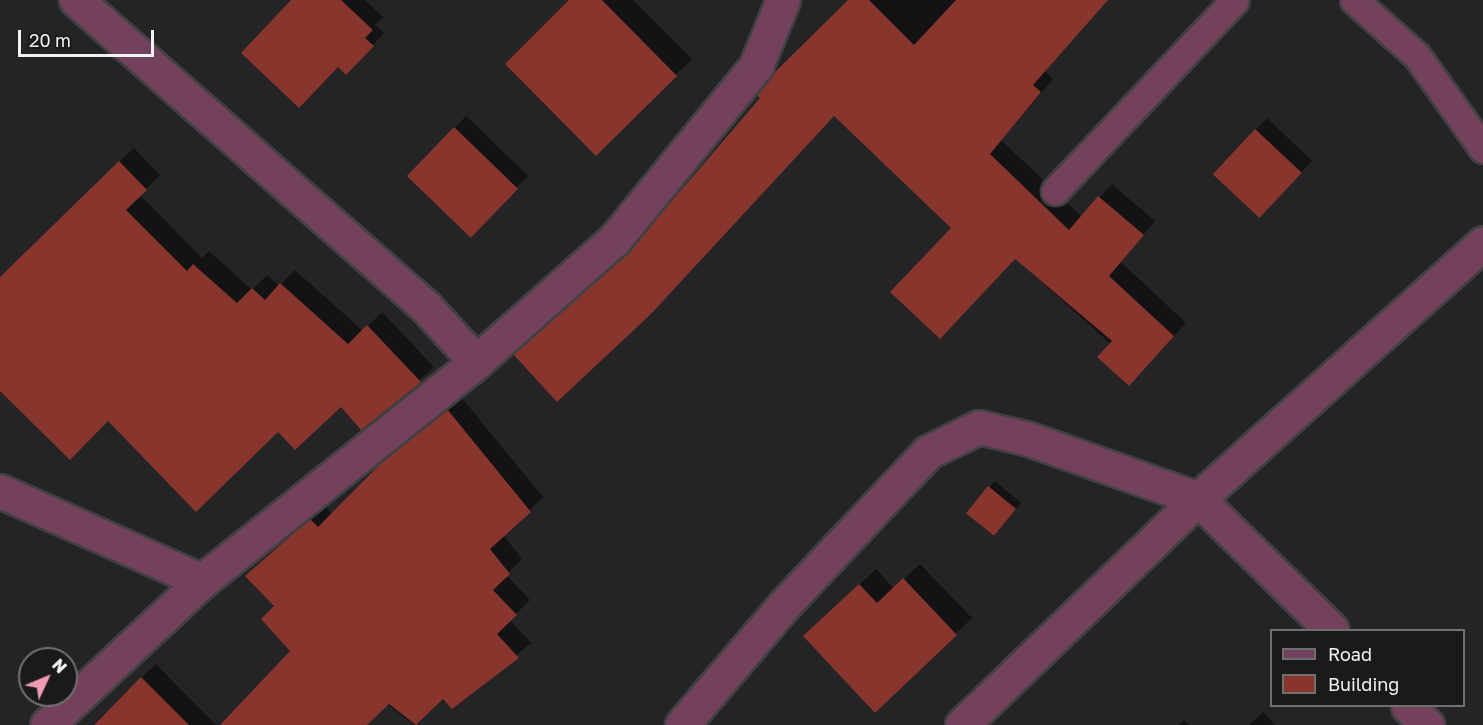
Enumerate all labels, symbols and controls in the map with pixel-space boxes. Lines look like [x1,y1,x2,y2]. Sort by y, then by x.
scale bar [21,18,158,56]
text: 20 m [29,29,71,51]
legend [1270,629,1465,707]
text: Road [1328,643,1372,665]
north arrow [18,647,78,707]
text: N [48,655,71,677]
text: Building [1328,673,1399,695]

